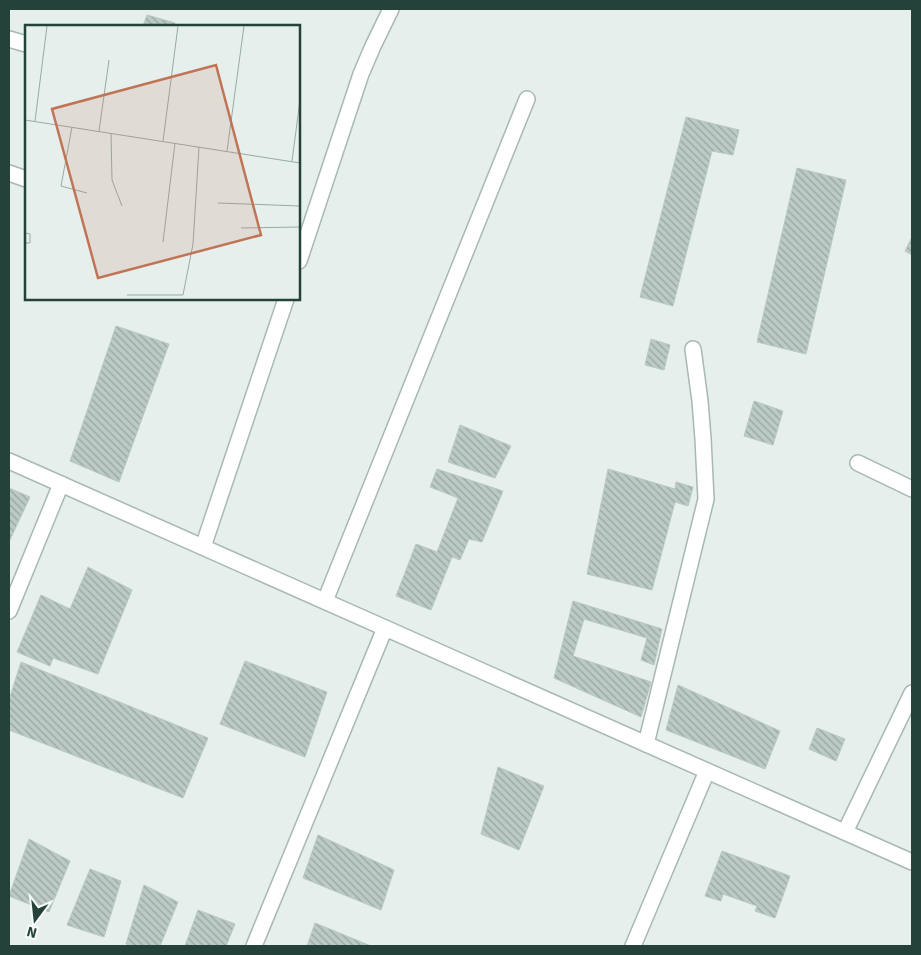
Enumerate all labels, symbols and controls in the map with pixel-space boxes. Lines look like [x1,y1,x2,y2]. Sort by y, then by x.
inset map [25,25,300,300]
north arrow [10,895,60,945]
text: N [25,923,39,942]

